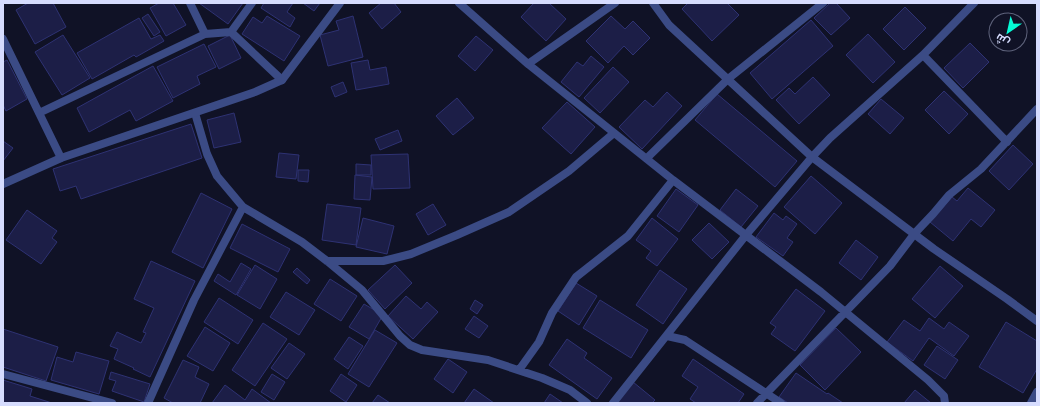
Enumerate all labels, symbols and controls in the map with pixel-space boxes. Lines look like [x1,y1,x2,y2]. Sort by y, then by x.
north arrow [988,12,1028,52]
text: ش [993,31,1012,49]

